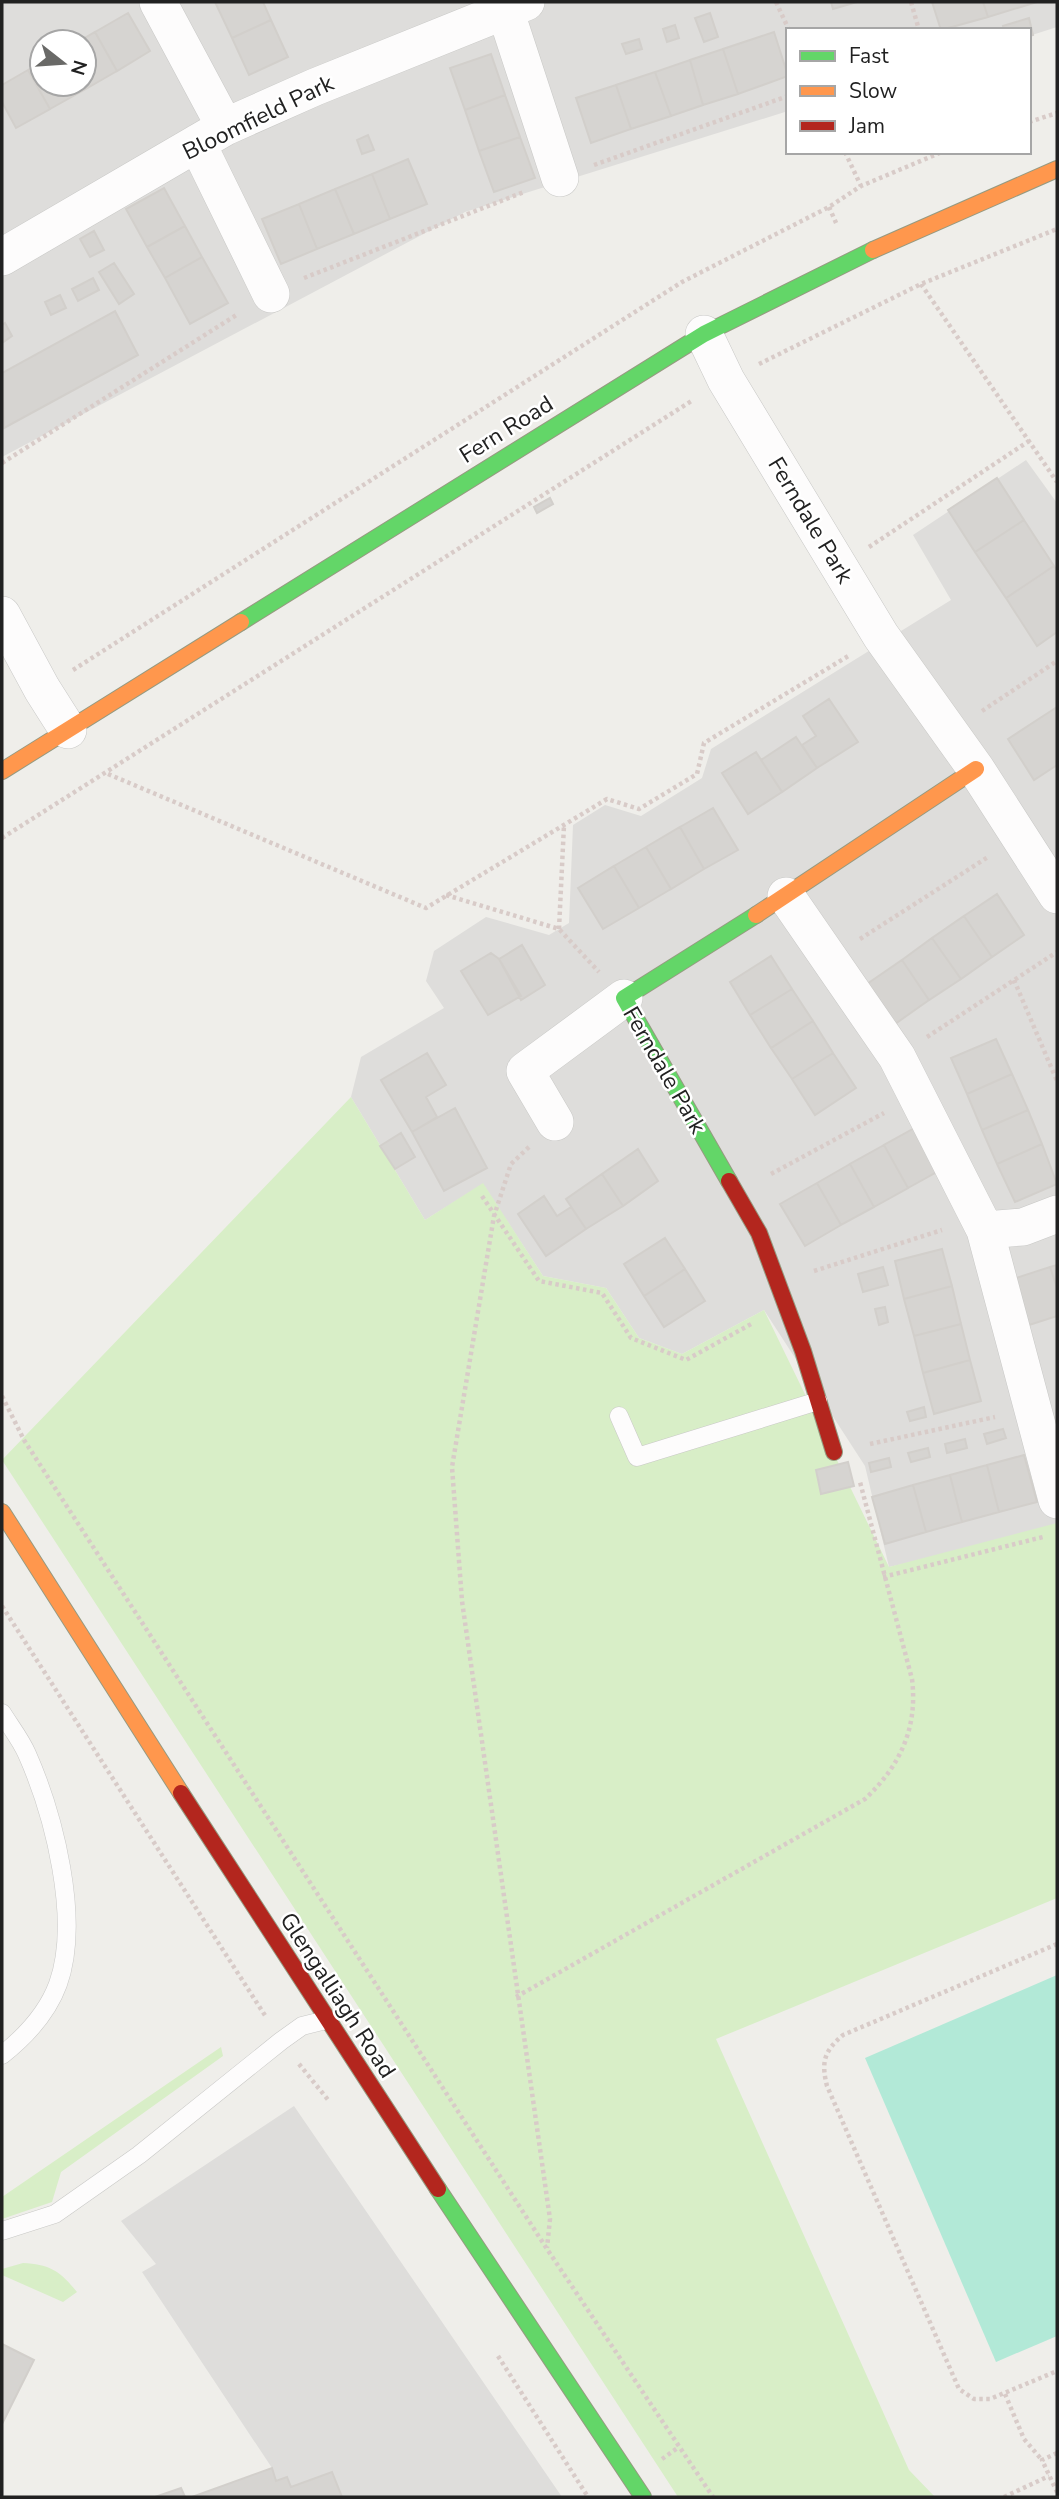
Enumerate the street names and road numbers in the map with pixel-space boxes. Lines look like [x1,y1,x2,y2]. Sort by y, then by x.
street label: Bloomfield Park [177,67,339,167]
street label: Fern Road [453,388,559,470]
street label: Ferndale Park [761,451,861,590]
street label: Ferndale Park [616,1001,714,1140]
street label: Glengalliagh Road [272,1907,403,2084]

